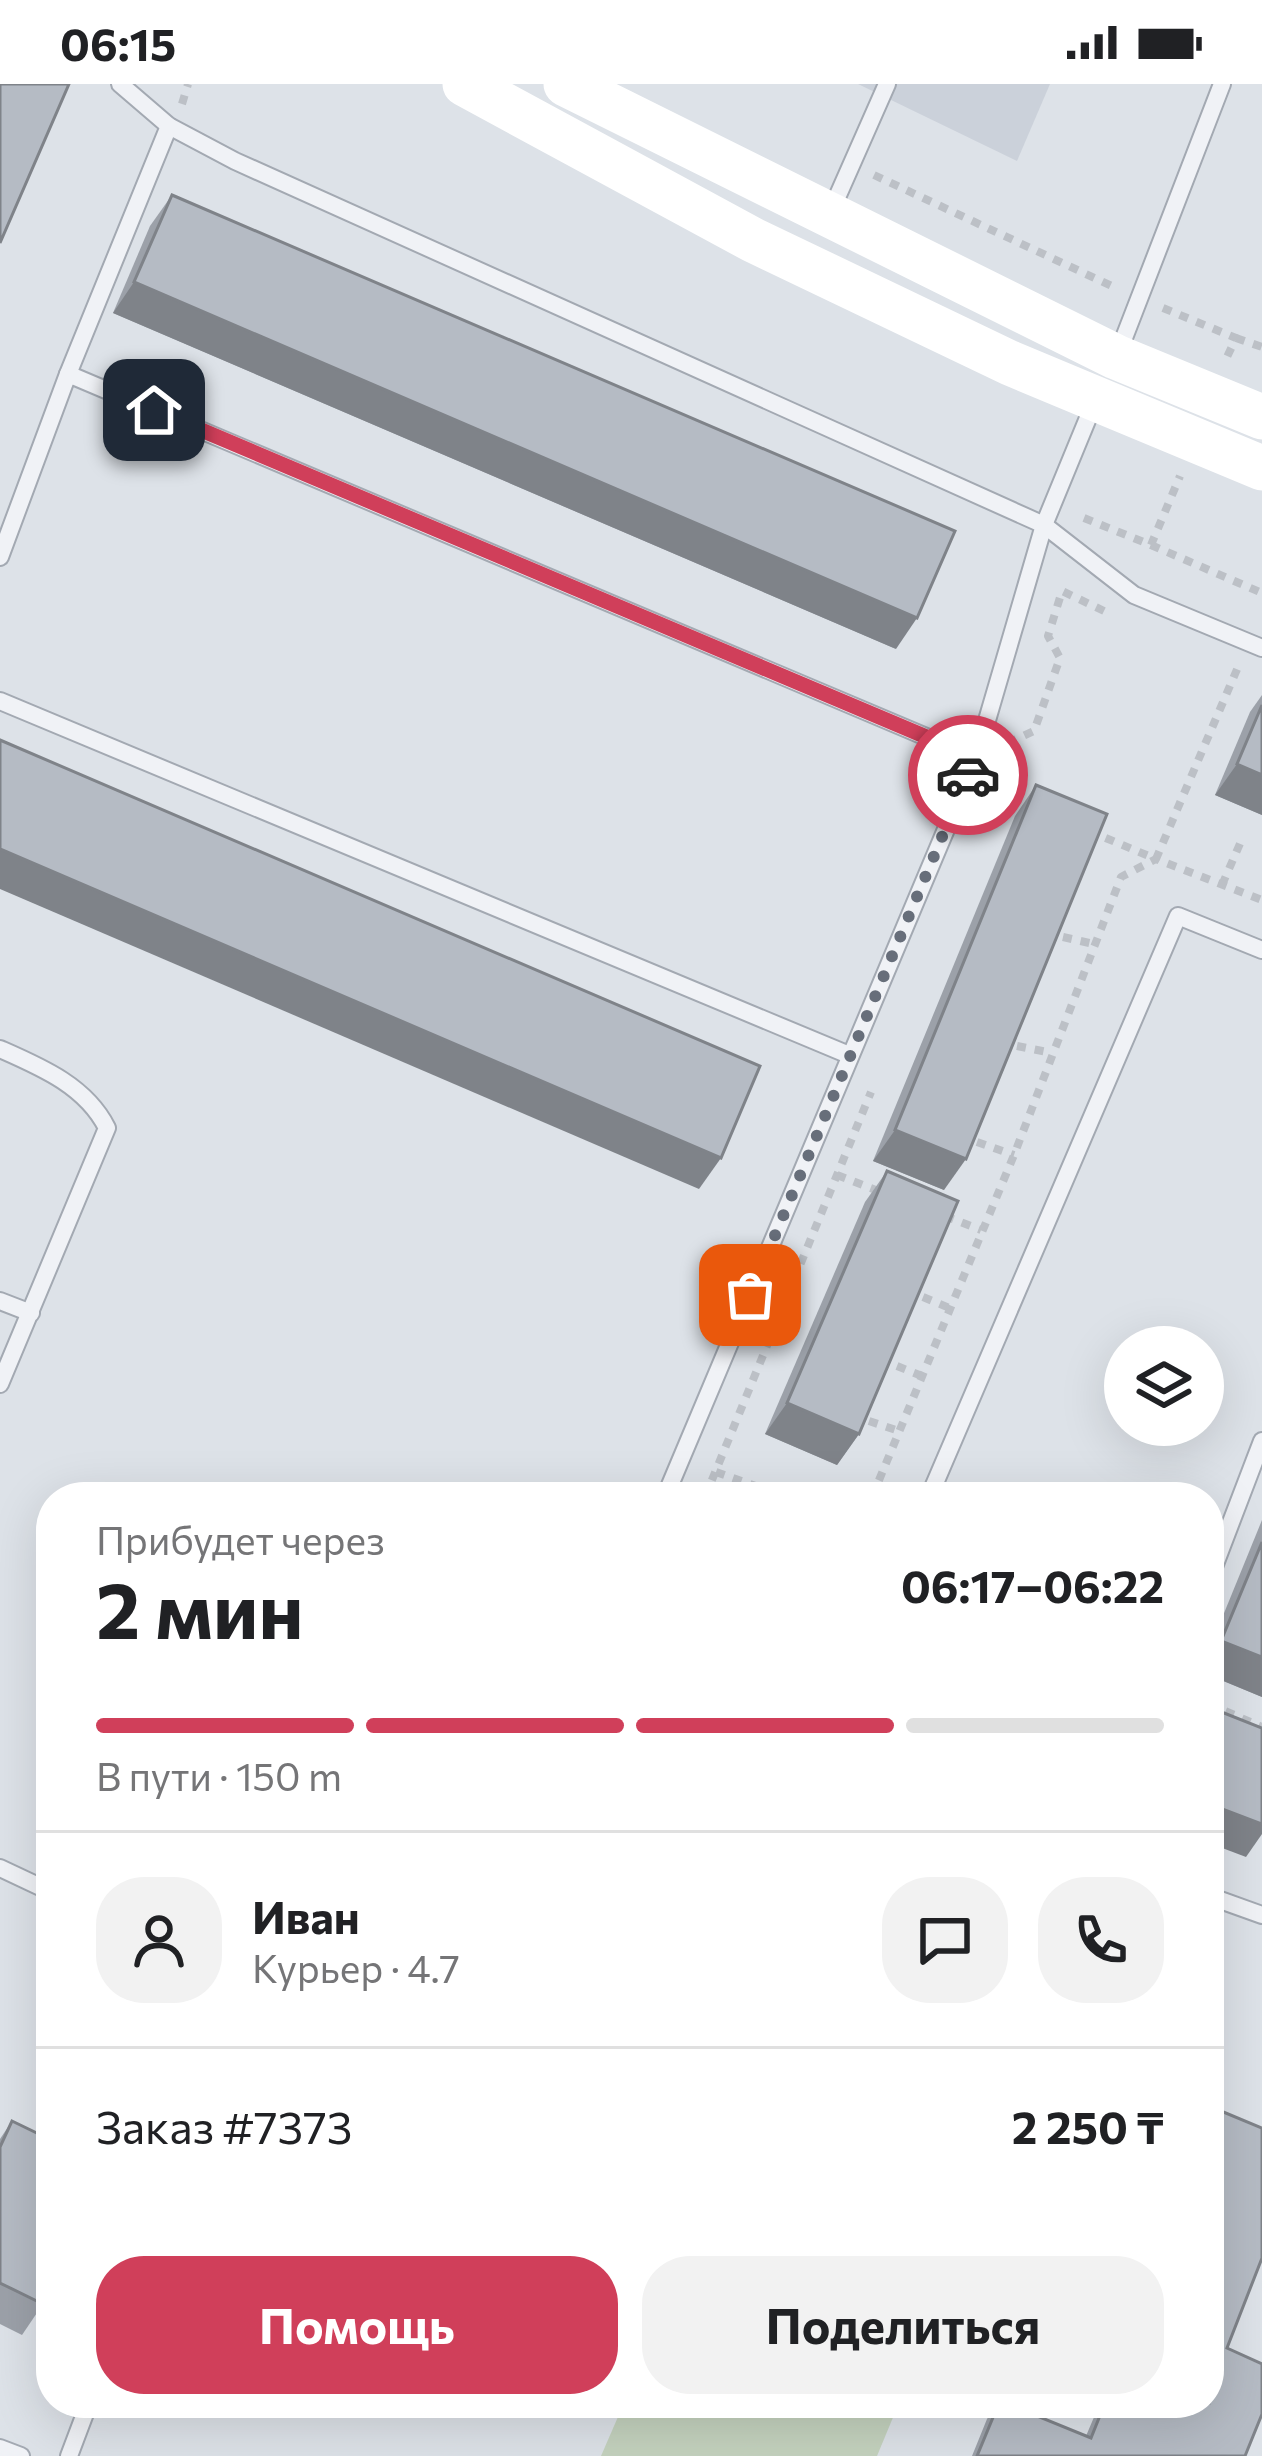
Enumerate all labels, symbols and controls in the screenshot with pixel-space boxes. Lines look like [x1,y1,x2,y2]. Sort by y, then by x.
text: 06:15 [60,15,176,70]
pin [103,359,205,461]
icon: home [121,377,187,443]
courier [908,715,1028,835]
icon: car [935,742,1001,808]
pin [699,1244,801,1346]
icon: bag [717,1262,783,1328]
map controls [1104,1326,1224,1446]
button: layers [1104,1326,1224,1446]
text: Прибудет через [96,1515,385,1563]
text: 06:17–06:22 [901,1557,1164,1612]
text: 2 мин [96,1560,304,1655]
text: В пути · 150 m [96,1751,342,1799]
button: person [96,1877,222,2003]
button: chat [882,1877,1008,2003]
button: phone [1038,1877,1164,2003]
text: Иван [252,1888,360,1943]
text: Курьер · 4.7 [252,1943,460,1991]
text: Заказ #7373 [96,2098,352,2153]
text: 2 250 ₸ [1012,2098,1164,2153]
button: Помощь [96,2256,618,2394]
button: Поделиться [642,2256,1164,2394]

